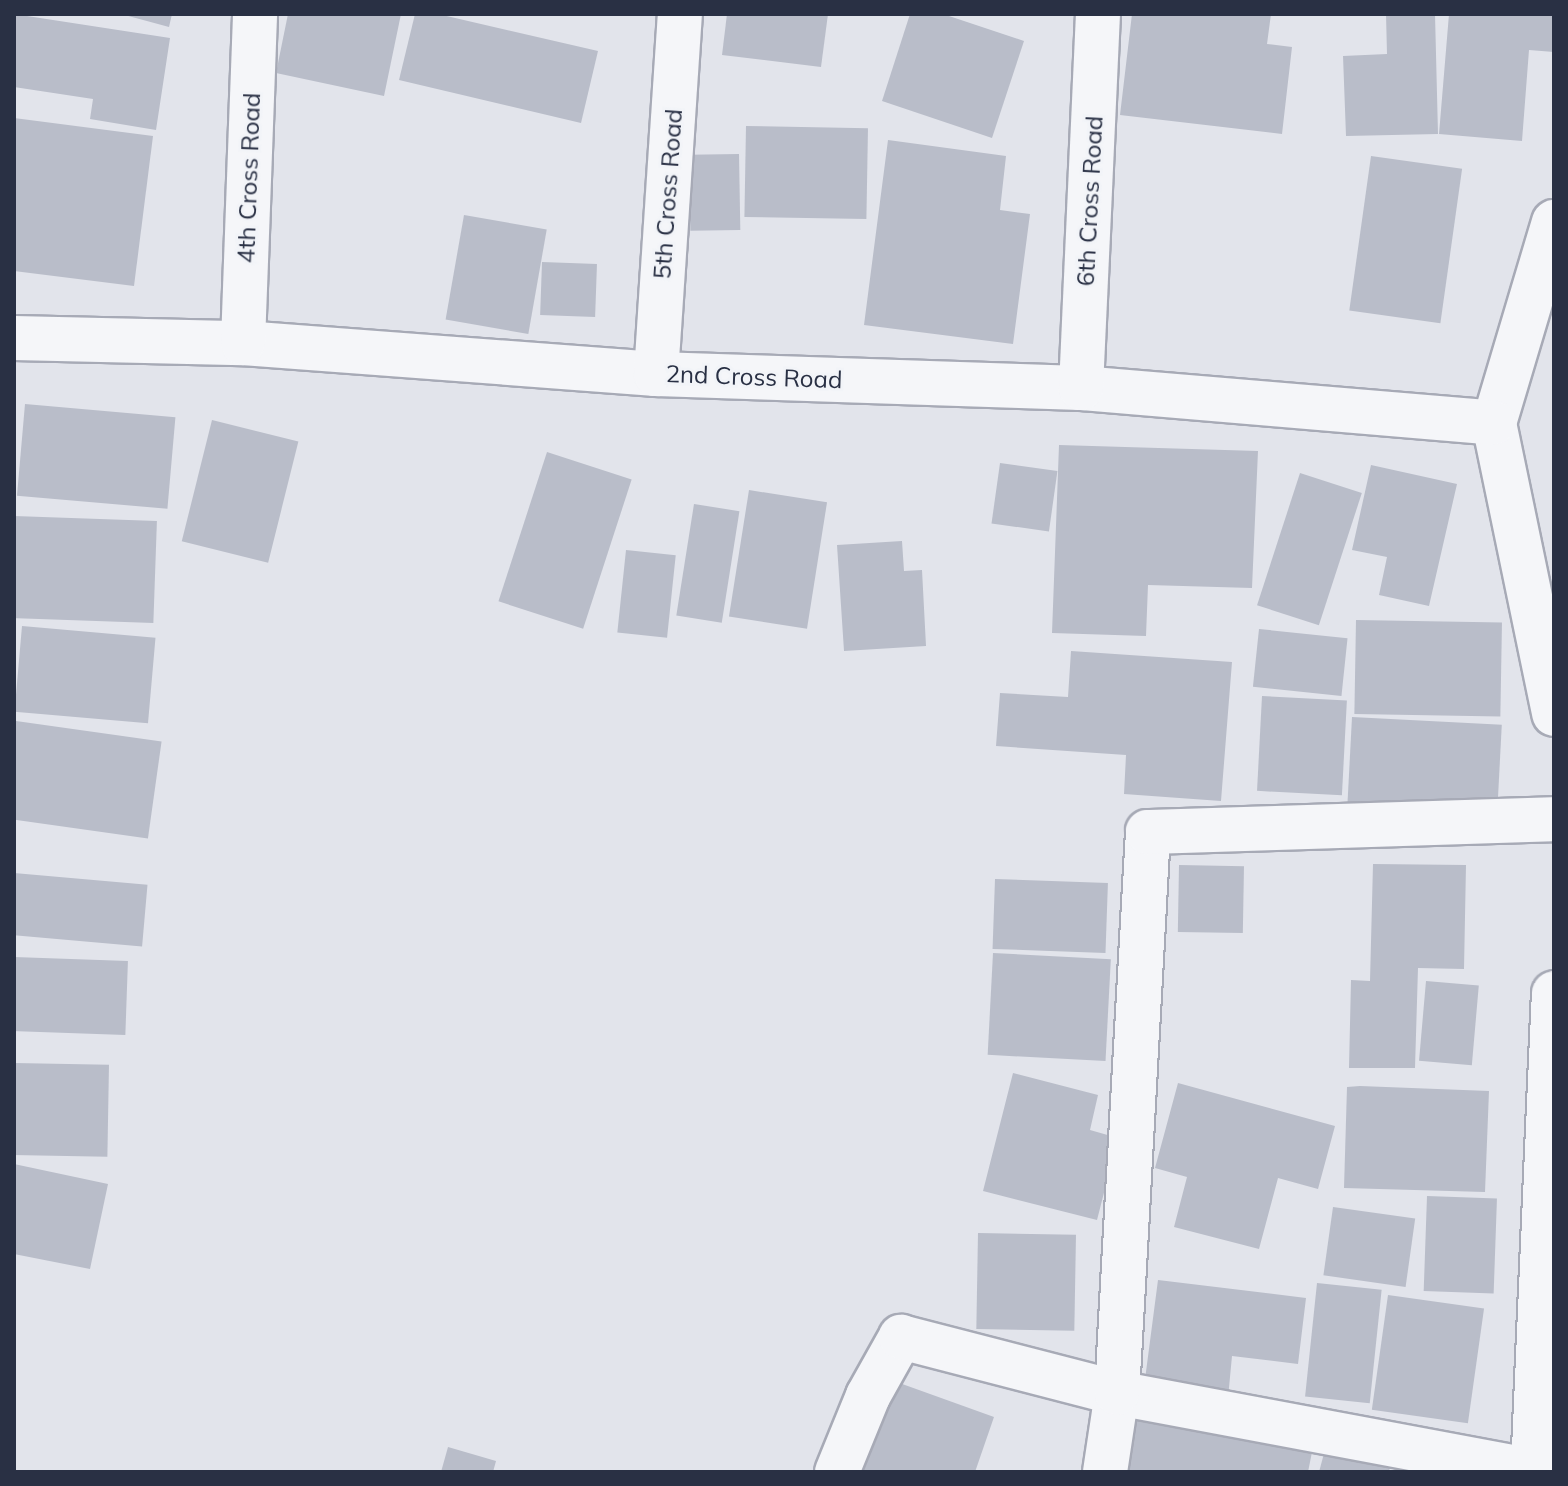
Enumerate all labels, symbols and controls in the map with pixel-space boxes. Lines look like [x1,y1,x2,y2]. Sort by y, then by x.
street label: 4th Cross Road [232,92,266,264]
street label: 5th Cross Road [648,108,688,280]
street label: 6th Cross Road [1071,115,1109,287]
street label: 2nd Cross Road [665,360,843,394]

